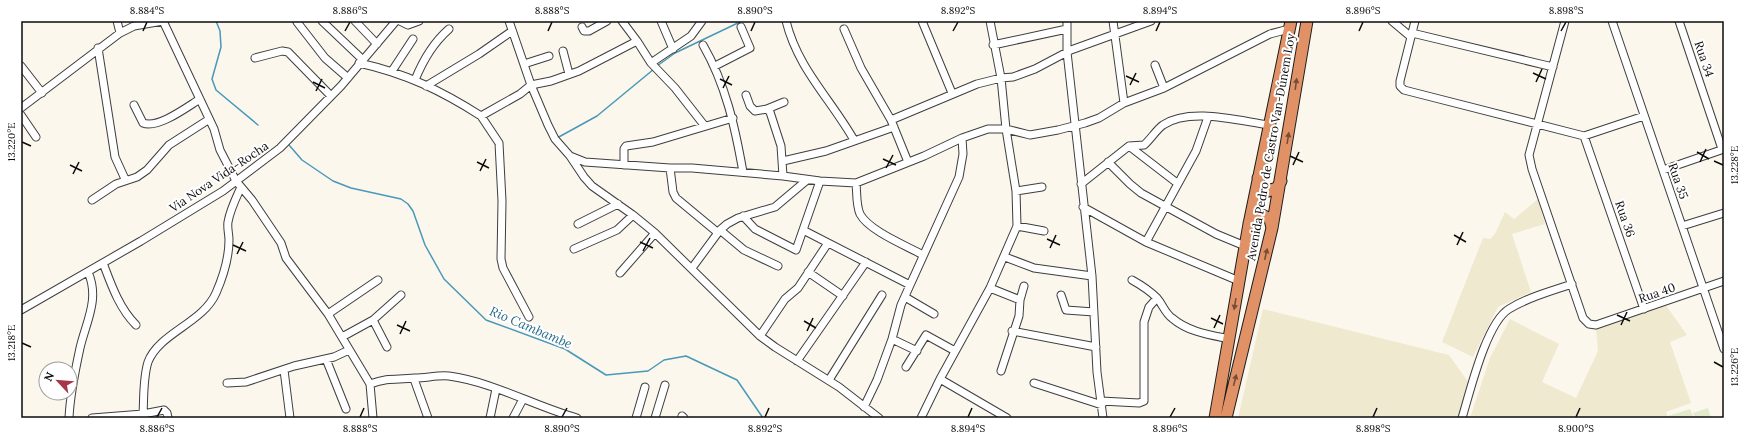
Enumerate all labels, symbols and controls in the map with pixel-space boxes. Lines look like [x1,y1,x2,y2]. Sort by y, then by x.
text: 8.884°S [130,4,164,17]
text: 8.886°S [333,4,368,17]
text: 8.888°S [535,4,570,17]
text: 8.890°S [737,4,773,17]
text: 8.892°S [941,4,976,17]
text: 8.894°S [1143,4,1178,17]
text: 8.896°S [1346,4,1381,17]
text: 8.898°S [1549,4,1584,17]
street label: Avenida Pedro de Castro Van-Dúnem Loy [1243,31,1298,263]
street label: Rua 34 [1691,39,1718,79]
one-way arrow [1293,78,1299,90]
text: 13.220°E [5,123,18,161]
one-way arrow [1285,132,1291,144]
street label: Via Nova Vida-Rocha [166,138,271,216]
text: 13.228°E [1728,146,1741,184]
street label: Rua 35 [1665,161,1692,201]
street label: Rua 36 [1612,199,1639,239]
one-way arrow [1264,248,1270,260]
street label: Rua 40 [1636,279,1677,306]
one-way arrow [1232,298,1238,310]
water label: Rio Cambambe [487,302,575,352]
text: 13.218°E [5,325,18,361]
text: 13.226°E [1728,348,1741,386]
north arrow [38,361,78,401]
text: N [41,369,57,384]
one-way arrow [1232,374,1238,386]
text: 8.886°S [140,422,175,435]
text: 8.888°S [343,422,378,435]
text: 8.890°S [544,422,580,435]
text: 8.892°S [748,422,783,435]
text: 8.894°S [951,422,986,435]
text: 8.896°S [1153,422,1188,435]
text: 8.898°S [1356,422,1391,435]
text: 8.900°S [1558,422,1594,435]

